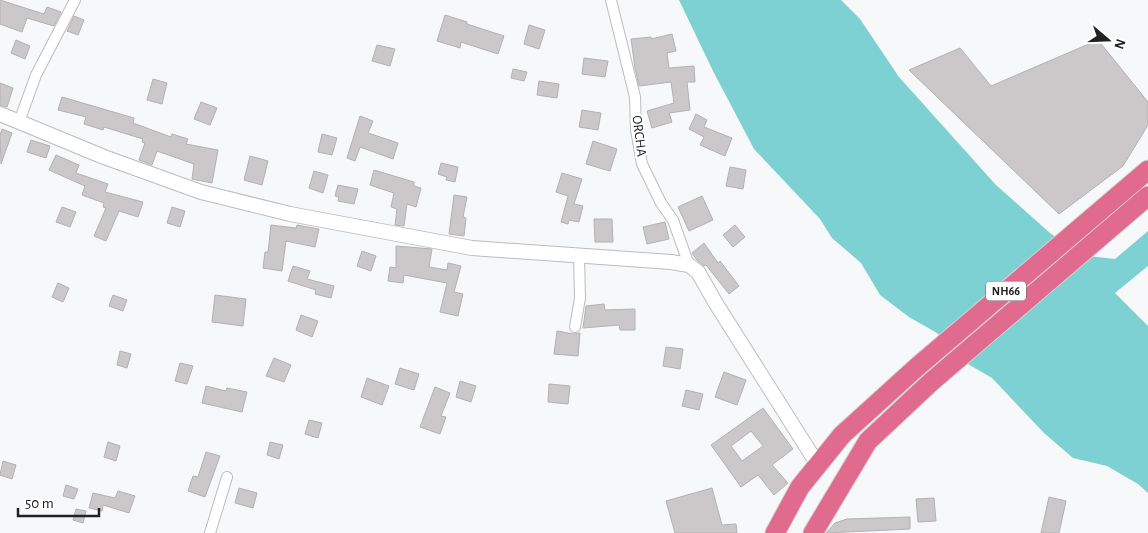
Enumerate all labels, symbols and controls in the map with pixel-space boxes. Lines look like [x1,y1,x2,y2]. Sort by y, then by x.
north arrow [1083,15,1133,65]
text: N [1111,37,1128,51]
street label: ORCHA [630,115,648,157]
road number: NH66 [986,282,1026,300]
scale bar [18,486,99,518]
text: 50 m [25,496,54,511]

